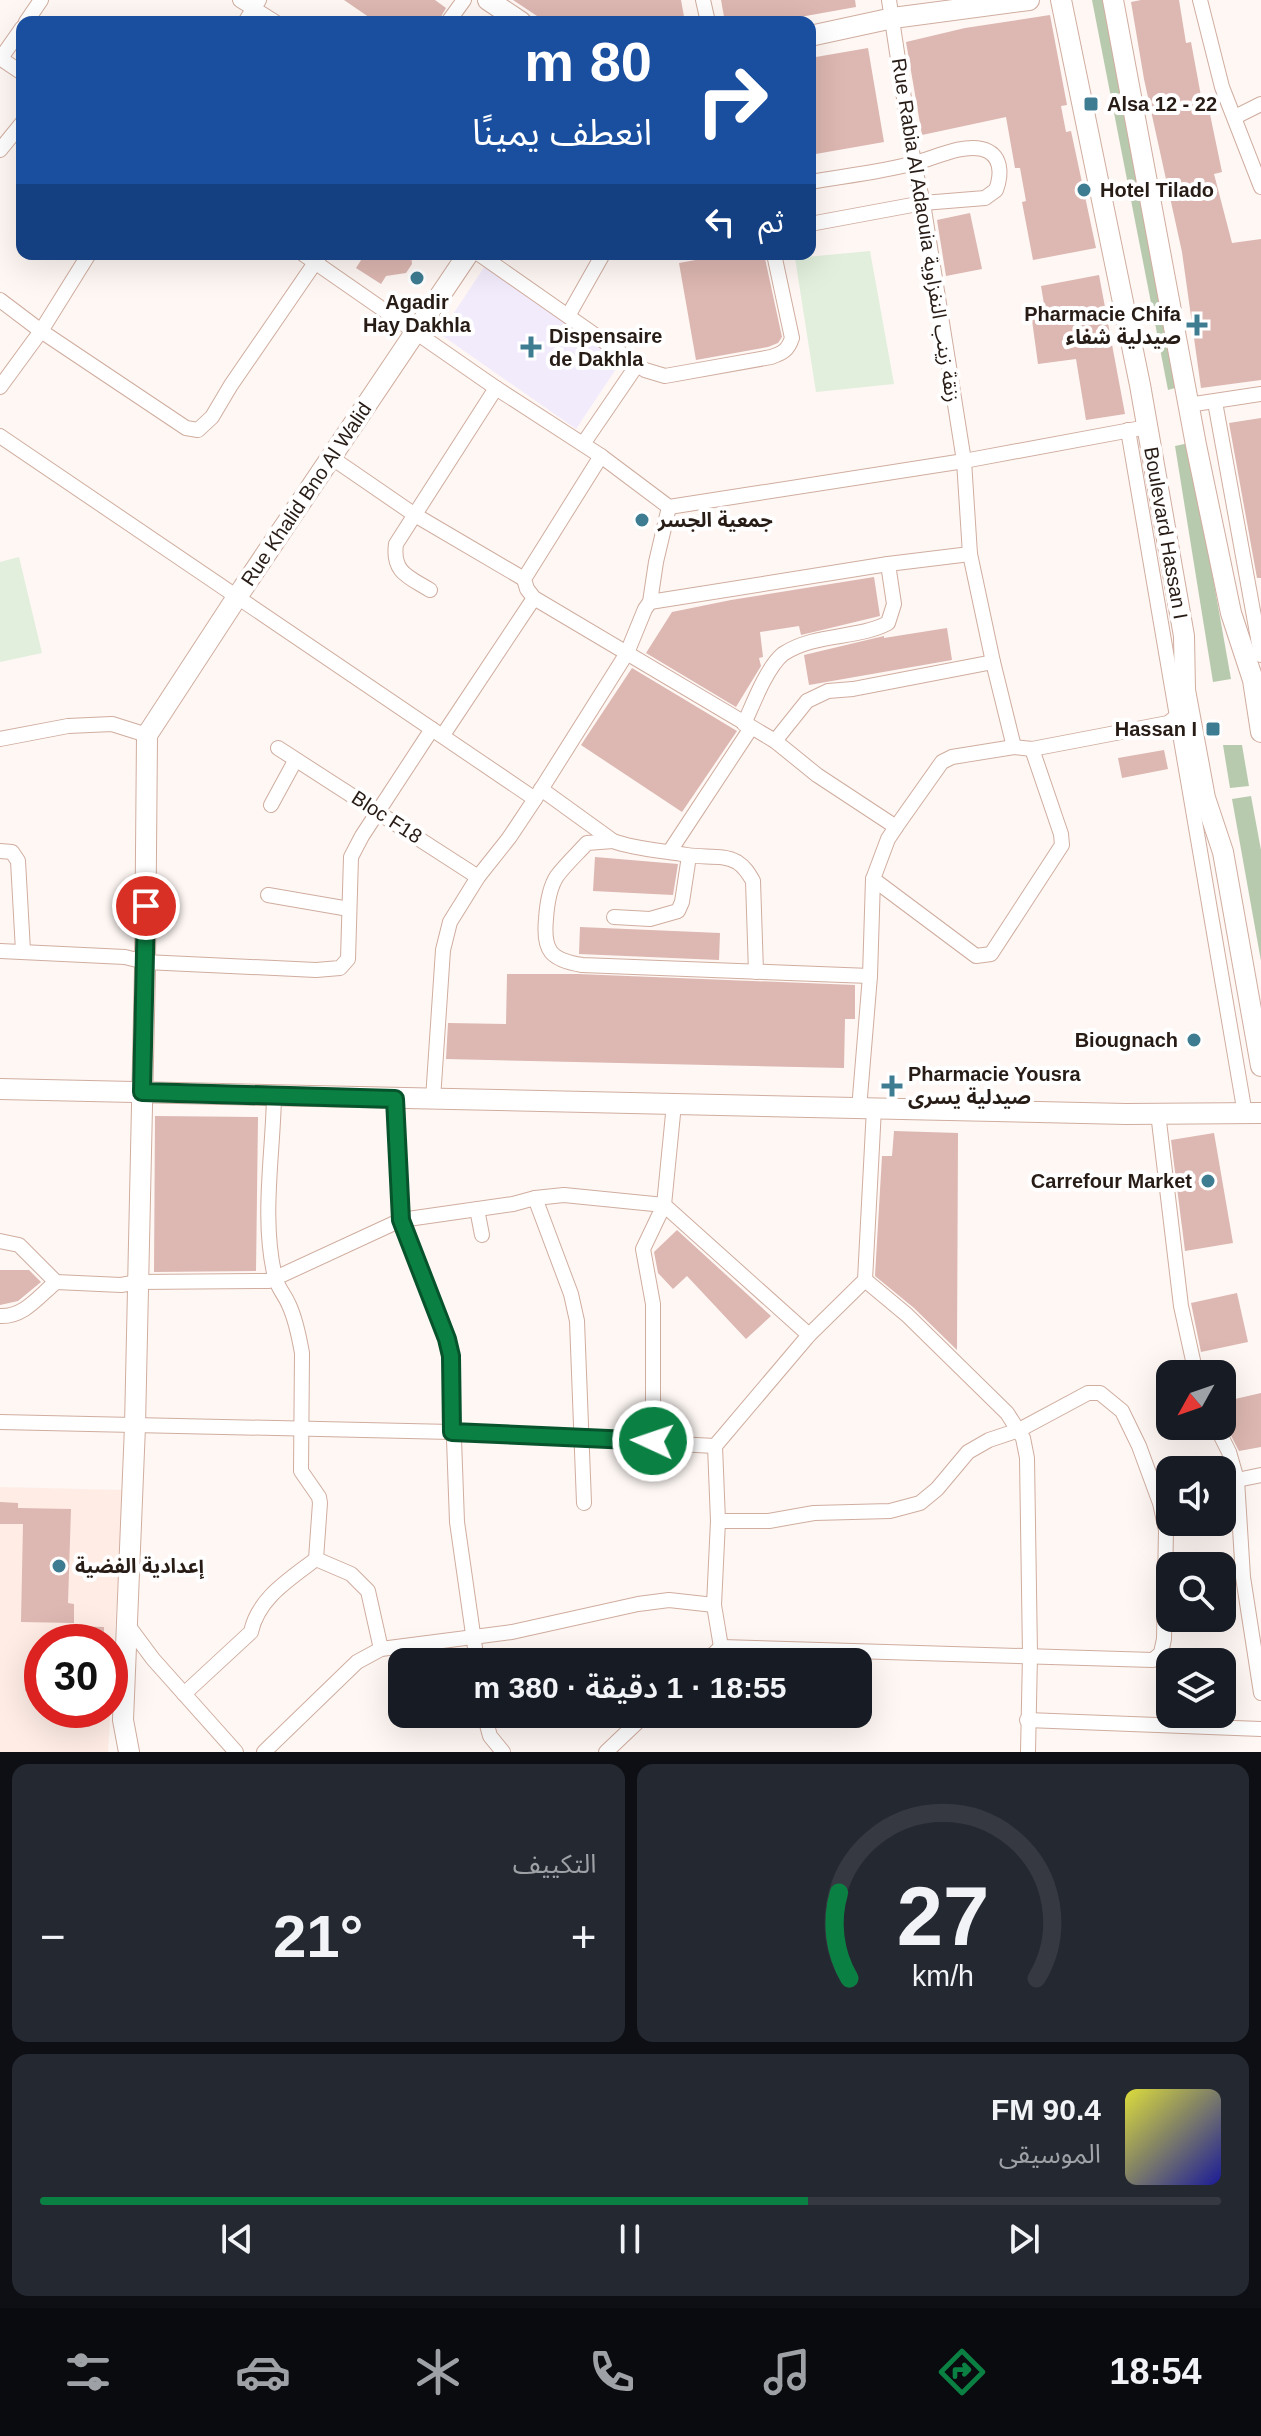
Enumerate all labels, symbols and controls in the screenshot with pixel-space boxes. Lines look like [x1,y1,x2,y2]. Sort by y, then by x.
text: 80 m [524,30,652,93]
icon: right [680,48,784,152]
street label: Rue Rabia Al Adaouia زنقة زينب النفزاوية [887,56,964,404]
place label: Alsa 12 - 22 [1107,93,1217,115]
marker: Alsa 12 - 22 [1082,95,1100,113]
text: انعطف يمينًا [472,112,652,153]
place label: Hotel Tilado [1100,179,1214,201]
marker: Hotel Tilado [1075,181,1093,199]
icon: left [698,200,742,244]
text: ثم [758,205,784,238]
marker: Agadir Hay Dakhla [408,269,426,287]
place label: Agadir Hay Dakhla [363,291,472,336]
place label: Pharmacie Chifa صيدلية شفاء [1024,303,1182,349]
marker: Pharmacie Chifa صيدلية شفاء [1188,316,1206,334]
place label: Dispensaire de Dakhla [549,325,662,370]
marker: Dispensaire de Dakhla [520,336,542,358]
street label: Rue Khalid Bno Al Walid [236,398,376,590]
street label: Boulevard Hassan I [1140,445,1192,621]
place label: جمعية الجسر [657,509,773,532]
marker: جمعية الجسر [633,511,651,529]
place label: Hassan I [1115,718,1197,740]
marker: Hassan I [1204,720,1222,738]
street label: Bloc F18 [348,786,426,848]
pin [112,872,180,940]
icon: arrive [124,884,168,928]
place label: Biougnach [1075,1029,1178,1051]
marker: Biougnach [1185,1031,1203,1049]
place label: Pharmacie Yousra صيدلية يسرى [908,1063,1082,1109]
marker: Pharmacie Yousra صيدلية يسرى [883,1077,901,1095]
place label: Carrefour Market [1031,1170,1192,1192]
marker: Carrefour Market [1199,1172,1217,1190]
north arrow [1156,1360,1236,1440]
map controls [1156,1360,1236,1728]
position arrow [611,1399,695,1483]
button: sound [1156,1456,1236,1536]
button: search [1156,1552,1236,1632]
place label: إعدادية الفضية [75,1555,204,1580]
marker: إعدادية الفضية [50,1557,68,1575]
speed limit sign: 30 [24,1624,128,1728]
button: layers [1156,1648,1236,1728]
text: 18:55 · 1 دقيقة · 380 m [474,1671,786,1704]
text: التكييف [513,1849,597,1879]
text: 27 [896,1870,989,1963]
text: 21° [273,1903,364,1970]
text: − [40,1912,66,1961]
text: + [571,1912,596,1961]
text: km/h [912,1960,974,1992]
text: 90.4 FM [991,2093,1101,2126]
text: الموسيقى [999,2139,1101,2169]
icon: previous [215,2217,259,2261]
icon: pause [608,2217,652,2261]
icon: next [1002,2217,1046,2261]
icon: filters [60,2344,116,2400]
icon: car [235,2344,291,2400]
icon: climate [410,2344,466,2400]
icon: phone [584,2344,640,2400]
icon: music [759,2344,815,2400]
icon: directions [934,2344,990,2400]
text: 18:54 [1109,2351,1202,2392]

